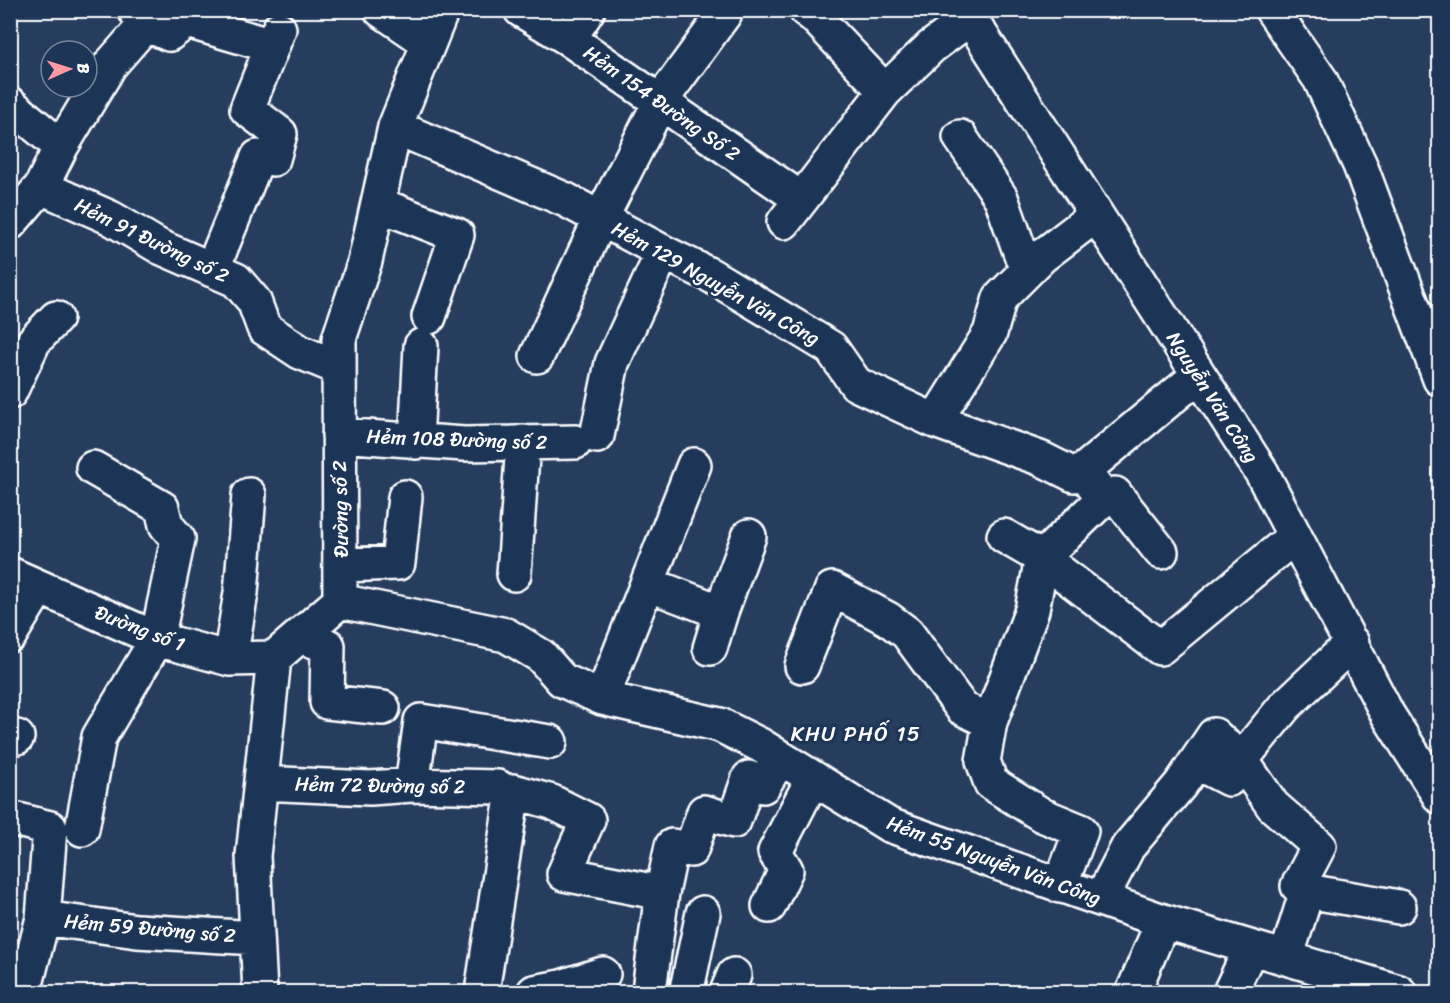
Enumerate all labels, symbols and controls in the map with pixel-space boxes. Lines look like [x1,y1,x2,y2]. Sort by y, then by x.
street label: Hẻm 154 Đường Số 2 [576,36,748,171]
north arrow [39,39,99,99]
text: B [69,62,98,75]
street label: Hẻm 91 Đường số 2 [68,188,236,293]
street label: Hẻm 129 Nguyễn Văn Công [605,211,827,355]
street label: Nguyễn Văn Công [1157,324,1268,470]
street label: Hẻm 108 Đường số 2 [366,419,548,460]
street label: Đường số 2 [322,460,359,558]
street label: Đường số 1 [89,595,190,662]
district label: KHU PHỐ 15 [791,715,921,753]
street label: Hẻm 72 Đường số 2 [294,767,466,804]
street label: Hẻm 55 Nguyễn Văn Công [882,805,1106,916]
street label: Hẻm 59 Đường số 2 [63,904,238,953]

